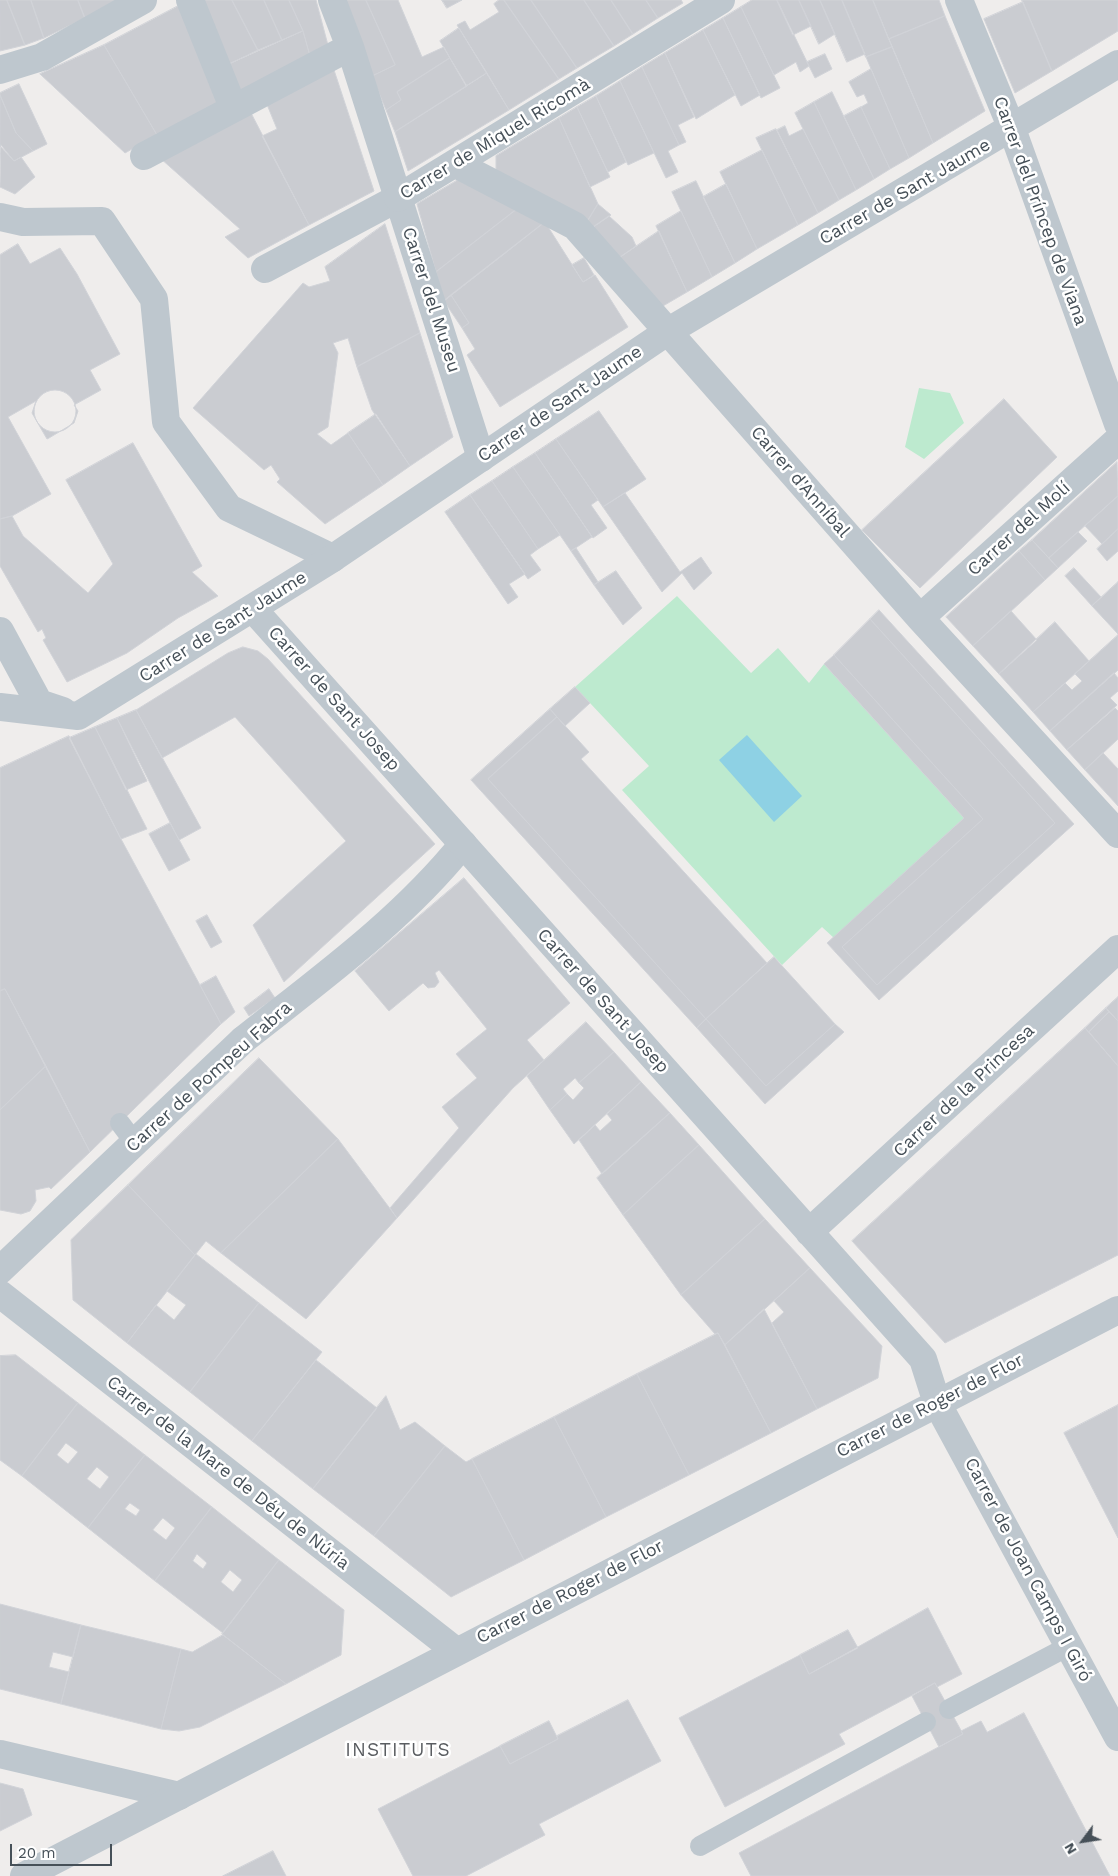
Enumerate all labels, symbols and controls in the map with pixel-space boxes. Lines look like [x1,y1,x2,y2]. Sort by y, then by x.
street label: Carrer de Miquel Ricomà [396,74,594,204]
street label: Carrer del Príncep de Viana [988,94,1092,328]
street label: Carrer de Sant Jaume [816,134,994,250]
street label: Carrer del Museu [397,225,465,375]
street label: Carrer de Sant Jaume [474,341,646,467]
street label: Carrer d'Anníbal [746,422,854,542]
street label: Carrer del Molí [963,477,1075,581]
street label: Carrer de Sant Jaume [135,567,311,687]
street label: Carrer de Sant Josep [263,622,405,776]
street label: Carrer de Sant Josep [532,924,674,1078]
street label: Carrer de Pompeu Fabra [122,997,296,1157]
street label: Carrer de la Princesa [889,1020,1039,1162]
street label: Carrer de Roger de Flor [833,1349,1027,1463]
street label: Carrer de la Mare de Déu de Núria [102,1371,354,1575]
street label: Carrer de Joan Camps I Giró [960,1454,1096,1686]
street label: Carrer de Roger de Flor [473,1535,667,1649]
district label: INSTITUTS [344,1739,452,1761]
north arrow [1058,1816,1108,1866]
scale bar [12,1834,115,1866]
text: N [1061,1840,1080,1857]
text: 20 m [18,1844,56,1862]

